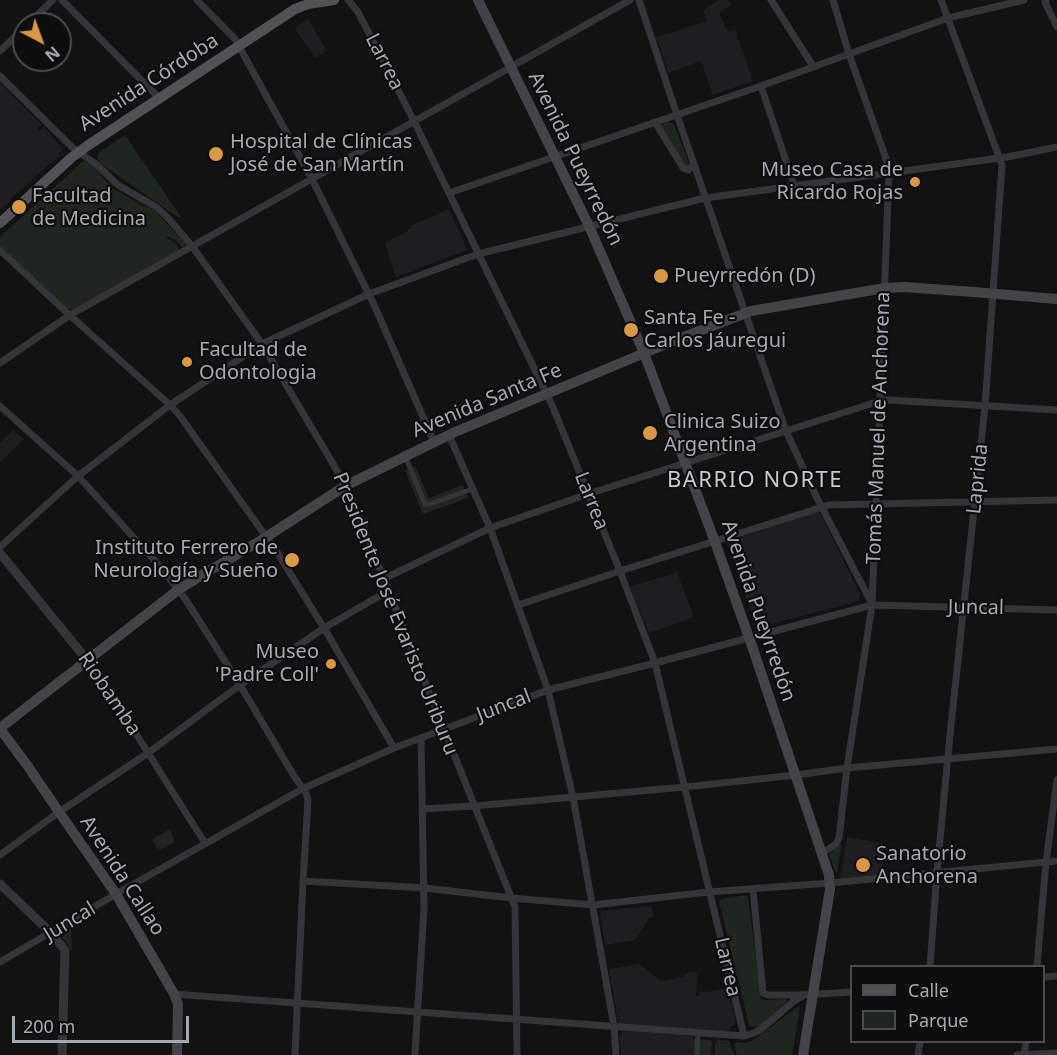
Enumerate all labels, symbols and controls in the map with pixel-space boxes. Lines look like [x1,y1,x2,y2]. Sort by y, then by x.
north arrow [12,12,72,72]
street label: Avenida Córdoba [75,29,223,137]
street label: Larrea [360,30,408,94]
text: N [40,41,65,67]
street label: Avenida Pueyrredón [523,68,627,250]
place label: Hospital de Clínicas José de San Martín [230,130,412,177]
marker: Hospital de Clínicas José de San Martín [207,145,225,163]
place label: Museo Casa de Ricardo Rojas [761,158,903,205]
marker: Museo Casa de Ricardo Rojas [908,175,922,189]
place label: Facultad de Medicina [32,184,146,231]
marker: Facultad de Medicina [10,198,28,216]
place label: Pueyrredón (D) [674,264,815,288]
marker: Pueyrredón (D) [652,267,670,285]
street label: Tomás Manuel de Anchorena [862,291,896,565]
place label: Santa Fe - Carlos Jáuregui [644,306,786,353]
marker: Santa Fe - Carlos Jáuregui [622,321,640,339]
place label: Facultad de Odontologia [199,338,317,385]
marker: Facultad de Odontologia [180,355,194,369]
street label: Avenida Santa Fe [409,359,565,443]
place label: Clinica Suizo Argentina [664,410,780,457]
marker: Clinica Suizo Argentina [641,424,659,442]
street label: Laprida [962,442,994,516]
district label: BARRIO NORTE [667,468,843,494]
street label: Presidente José Evaristo Uriburu [327,469,463,759]
street label: Larrea [569,469,613,533]
street label: Avenida Pueyrredón [716,517,800,705]
place label: Instituto Ferrero de Neurología y Sueño [94,536,278,583]
marker: Instituto Ferrero de Neurología y Sueño [283,551,301,569]
street label: Juncal [948,596,1004,620]
place label: Museo 'Padre Coll' [215,640,319,687]
street label: Riobamba [72,648,146,740]
marker: Museo 'Padre Coll' [324,657,338,671]
street label: Juncal [473,685,535,727]
street label: Avenida Callao [74,812,170,940]
place label: Sanatorio Anchorena [876,842,978,889]
marker: Sanatorio Anchorena [854,856,872,874]
street label: Juncal [40,897,100,947]
street label: Larrea [709,935,745,999]
legend [850,965,1045,1043]
text: Calle [908,978,949,1002]
scale bar [15,1004,192,1042]
text: Parque [908,1008,968,1032]
text: 200 m [23,1014,75,1038]

